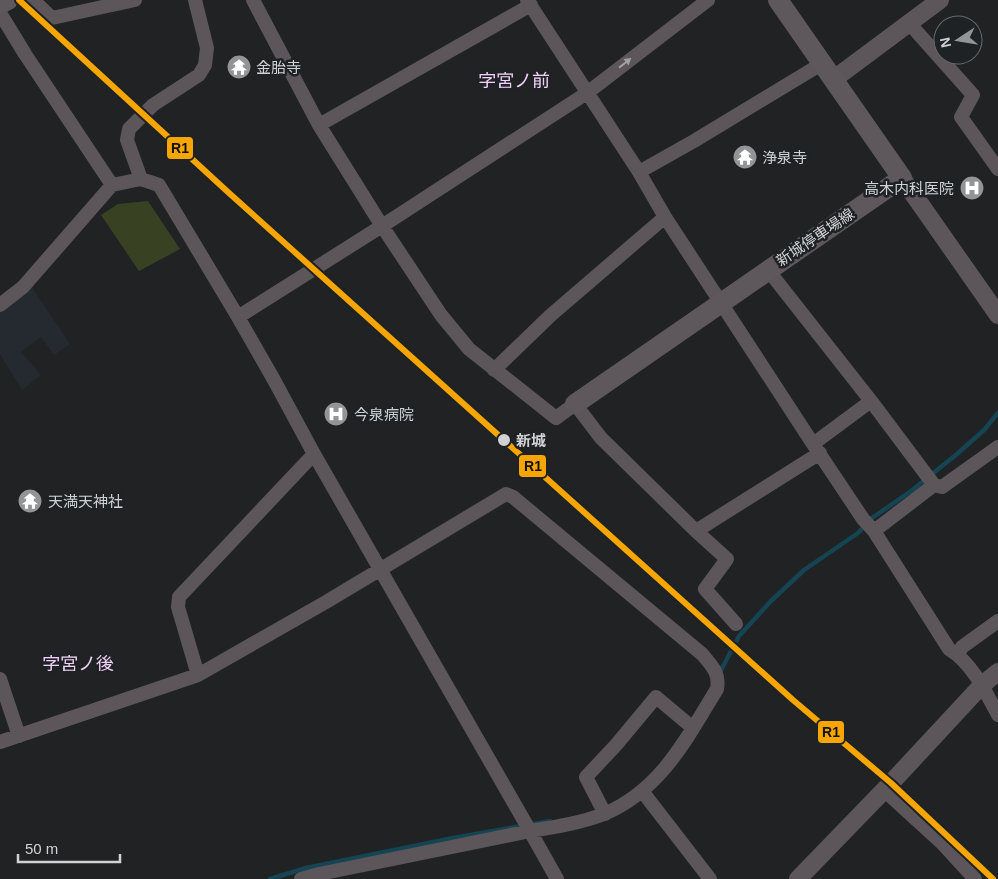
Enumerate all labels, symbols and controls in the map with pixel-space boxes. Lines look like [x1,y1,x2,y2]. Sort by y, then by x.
north arrow [933,15,983,65]
text: N [936,36,954,49]
temple icon: 金胎寺 [226,54,252,80]
one-way arrow [618,57,631,68]
place label: 金胎寺 [256,59,301,76]
district label: 字宮ノ前 [478,71,550,91]
line badge: R1 [166,136,194,160]
text: R1 [171,140,189,156]
temple icon: 浄泉寺 [732,144,758,170]
place label: 浄泉寺 [762,149,807,166]
hospital icon: 高木内科医院 [959,175,985,201]
place label: 高木内科医院 [864,180,954,197]
street label: 新城停車場線 [773,205,857,269]
hospital icon: 今泉病院 [323,401,349,427]
place label: 今泉病院 [354,406,414,423]
marker: 新城 [496,432,512,448]
place label: 新城 [516,432,546,449]
line badge: R1 [518,454,547,478]
text: R1 [524,458,542,474]
temple icon: 天満天神社 [17,488,43,514]
place label: 天満天神社 [48,493,123,510]
district label: 字宮ノ後 [42,654,114,674]
line badge: R1 [817,720,845,744]
text: R1 [822,724,840,740]
scale bar [18,832,120,864]
text: 50 m [25,840,58,857]

